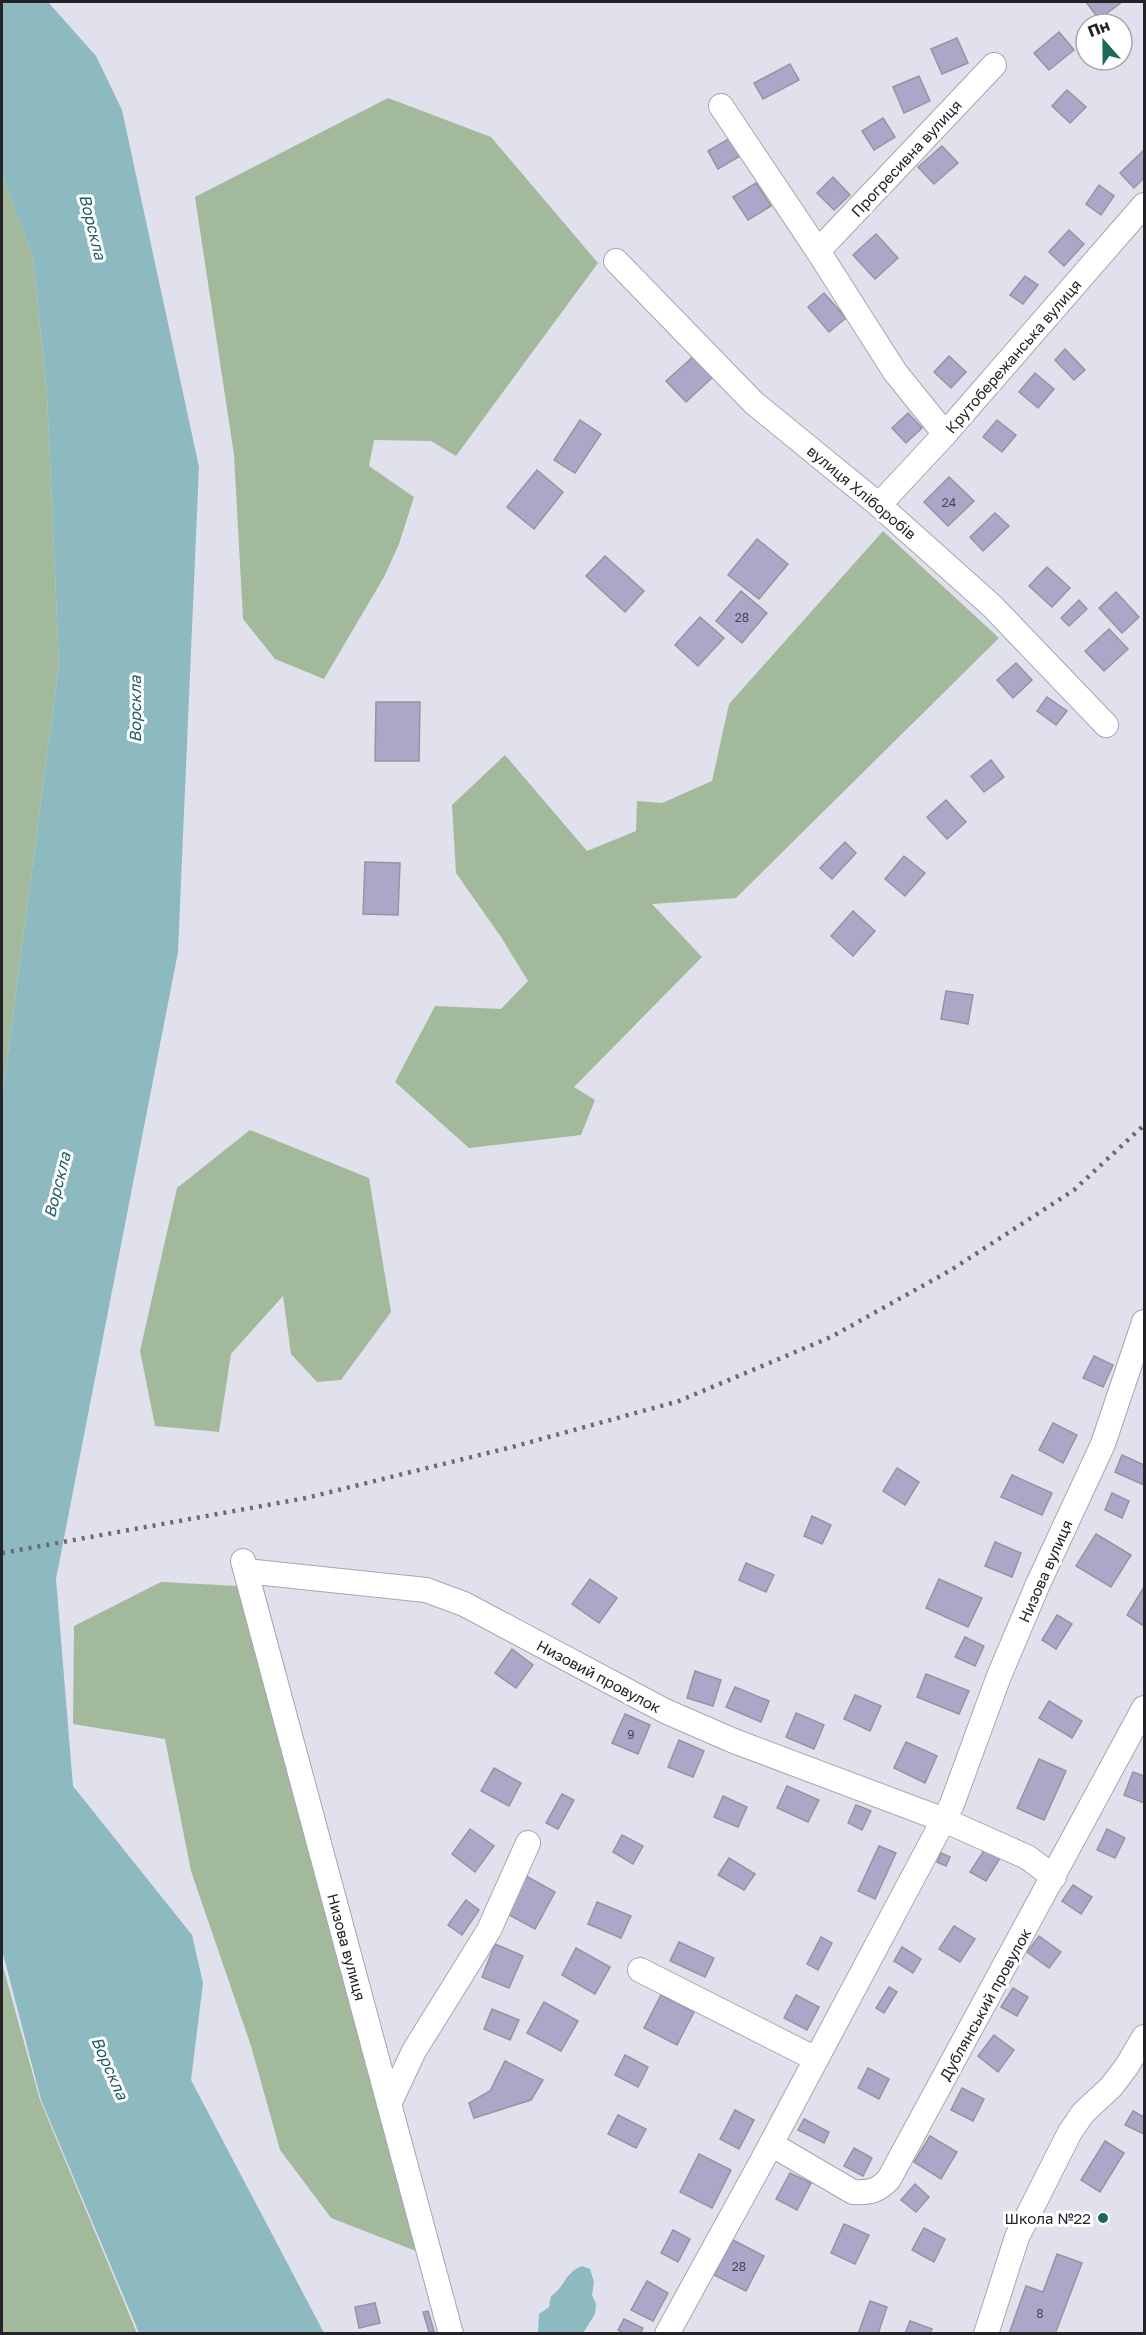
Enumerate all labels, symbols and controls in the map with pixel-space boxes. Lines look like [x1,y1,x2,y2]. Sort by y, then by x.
north arrow [1074,12,1134,72]
text: Пн [1085,15,1112,41]
street label: Прогресивна вулиця [847,96,965,220]
water label: Ворскла [75,192,111,263]
street label: Крутобережанська вулиця [941,275,1085,437]
street label: вулиця Хліборобів [804,441,920,543]
house number: 24 [942,495,956,510]
house number: 28 [735,610,749,625]
water label: Ворскла [125,675,145,742]
water label: Ворскла [39,1149,75,1220]
street label: Низова вулиця [1014,1517,1076,1625]
street label: Низовий провулок [534,1636,664,1716]
house number: 9 [627,1727,635,1742]
street label: Низова вулиця [324,1891,370,2003]
street label: Дублянський провулок [936,1925,1034,2083]
water label: Ворскла [87,2033,133,2103]
place label: Школа №22 [1004,2209,1091,2227]
marker: Школа №22 [1096,2211,1110,2225]
house number: 28 [732,2259,746,2274]
house number: 8 [1036,2306,1044,2321]

